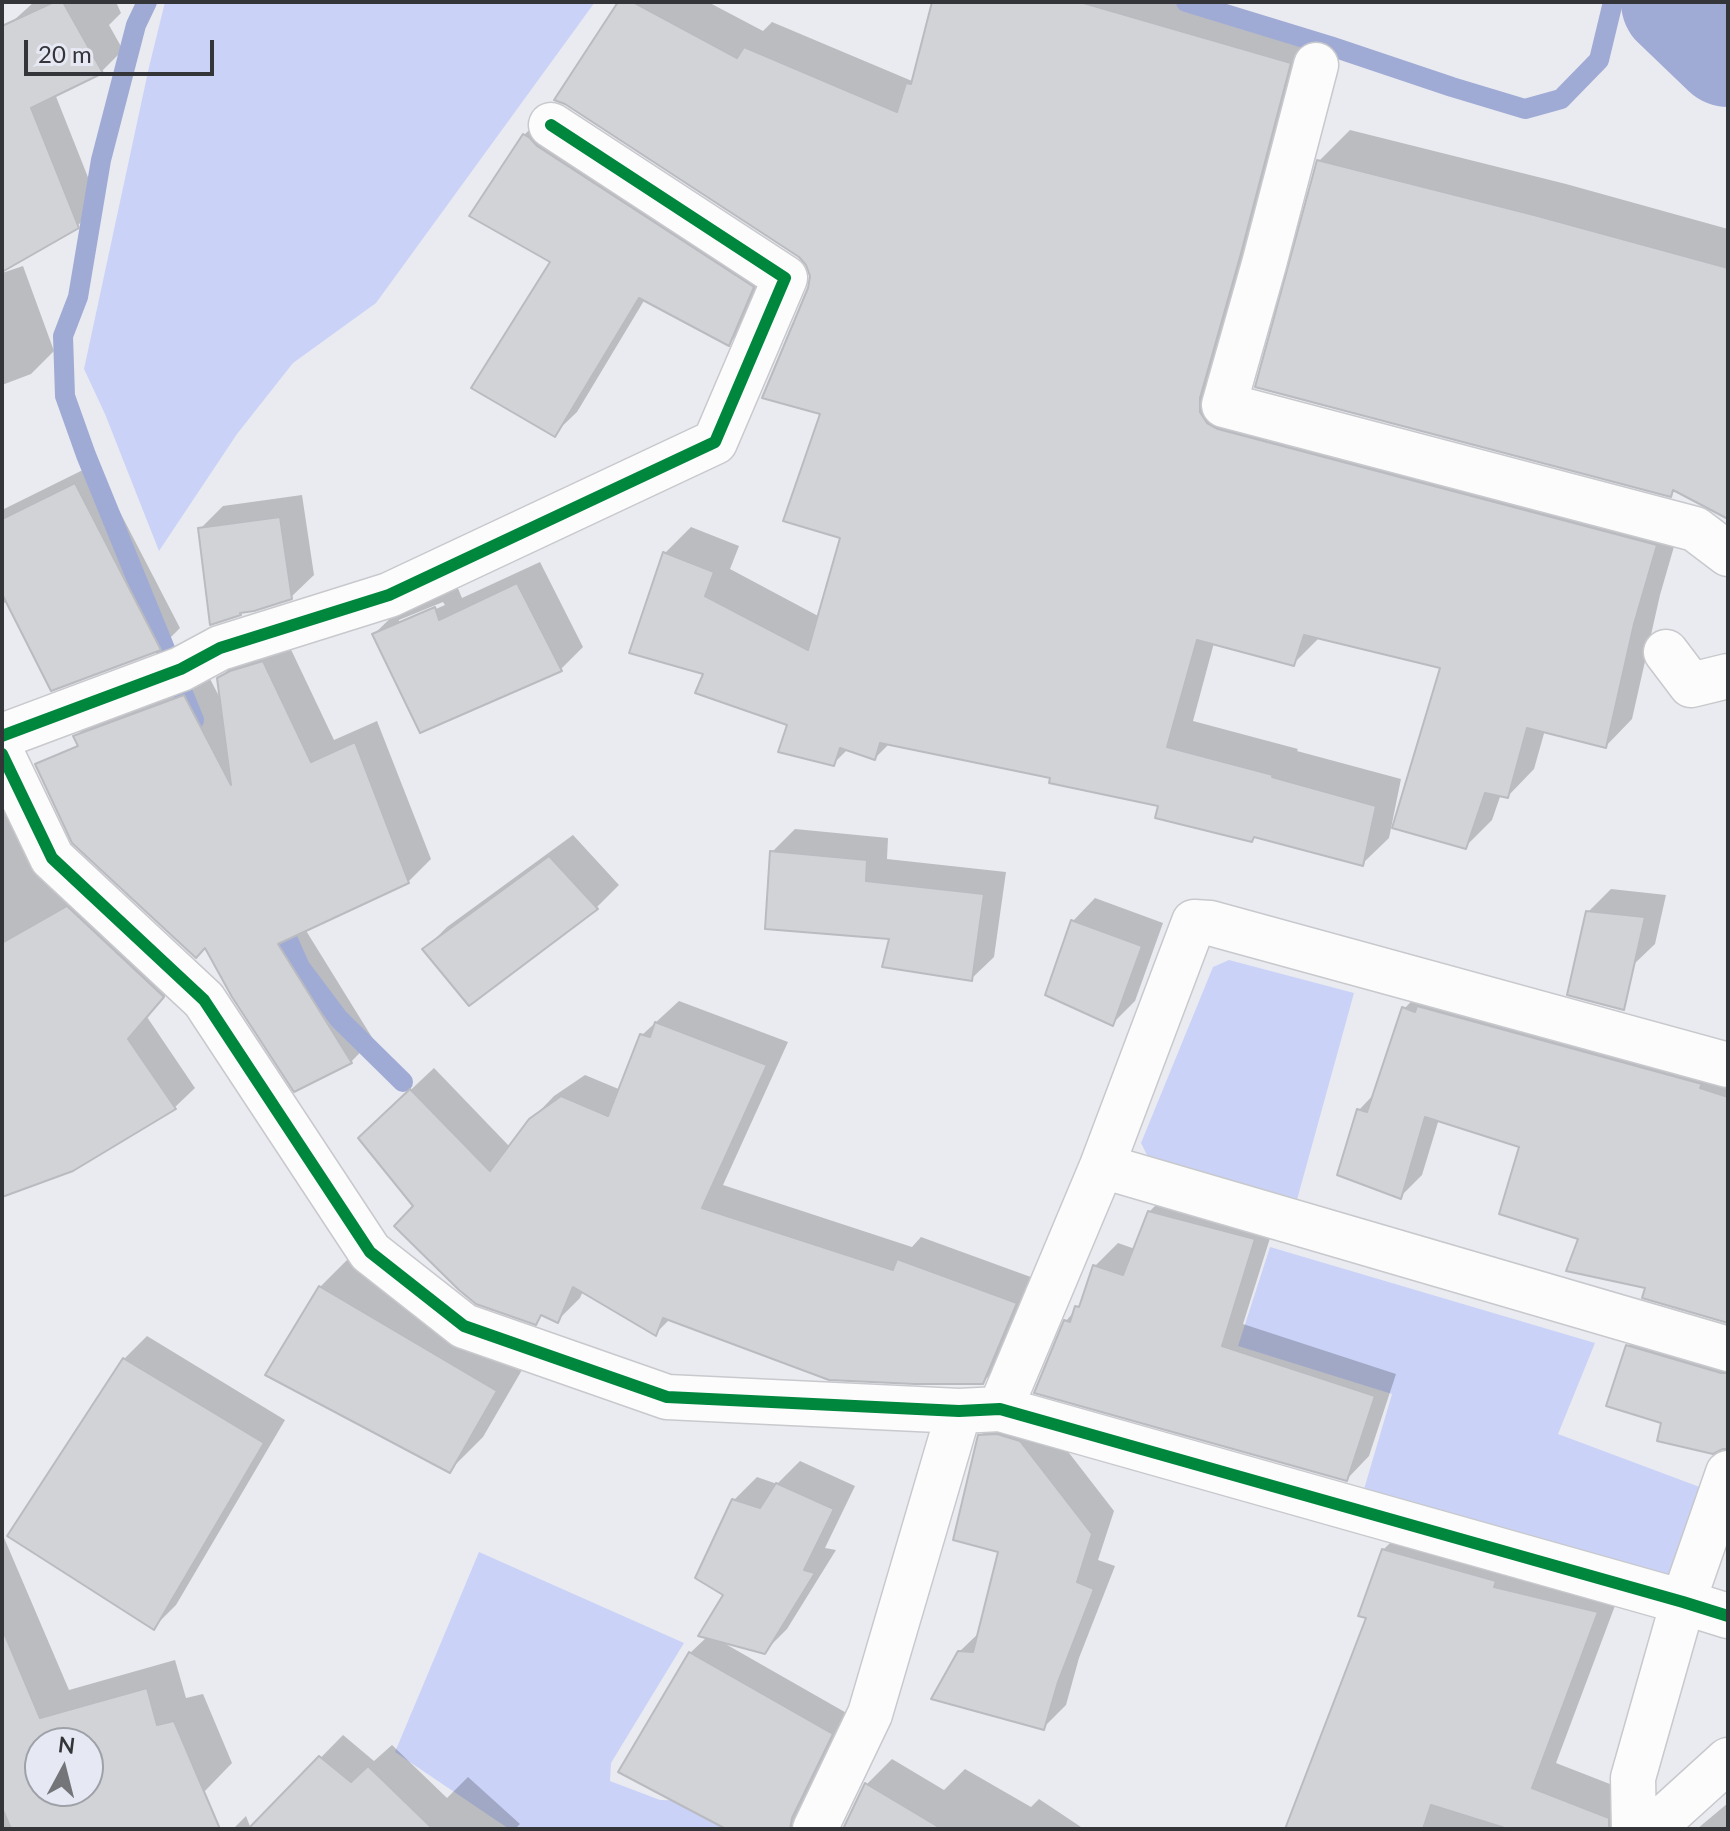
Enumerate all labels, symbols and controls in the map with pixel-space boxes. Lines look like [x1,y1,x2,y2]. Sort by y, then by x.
scale bar [28,24,218,74]
text: 20 m [38,39,92,68]
north arrow [24,1727,104,1807]
text: N [57,1730,77,1759]

